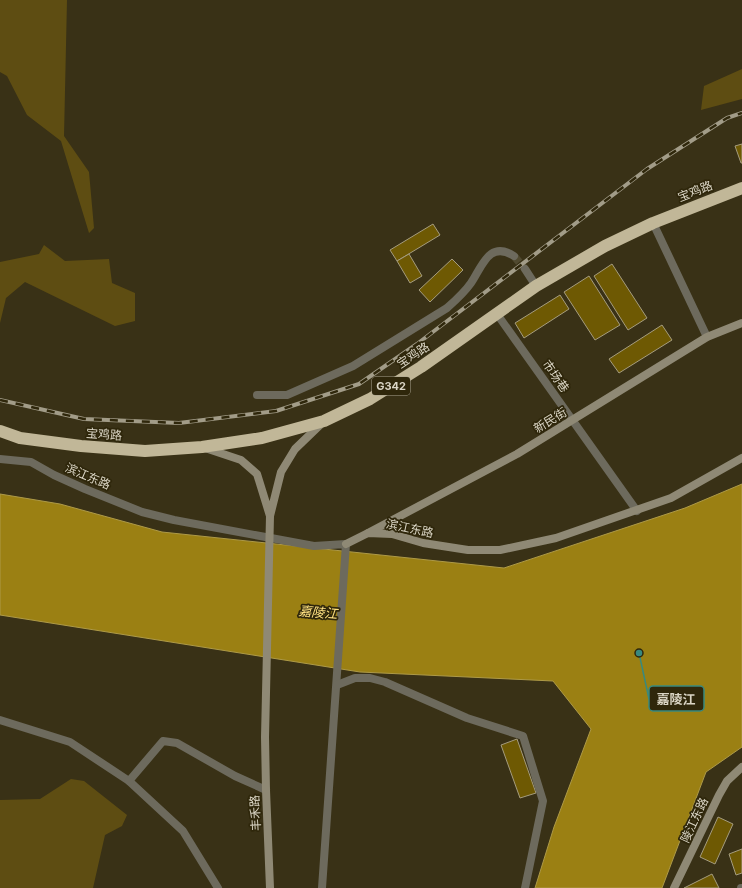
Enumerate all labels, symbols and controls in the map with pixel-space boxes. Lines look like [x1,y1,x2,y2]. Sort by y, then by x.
street label: 宝鸡路 [676,178,714,204]
street label: 宝鸡路 [394,339,432,371]
street label: 市场巷 [540,357,572,395]
road number: G342 [372,377,410,395]
street label: 新民街 [531,404,569,436]
street label: 宝鸡路 [86,425,122,443]
street label: 滨江东路 [63,460,113,492]
street label: 滨江东路 [385,516,435,540]
water label: 嘉陵江 [298,602,340,622]
callout: 嘉陵江 [649,686,704,711]
text: 嘉陵江 [656,691,696,707]
street label: 丰禾路 [247,795,263,831]
street label: 陵江东路 [677,795,711,845]

